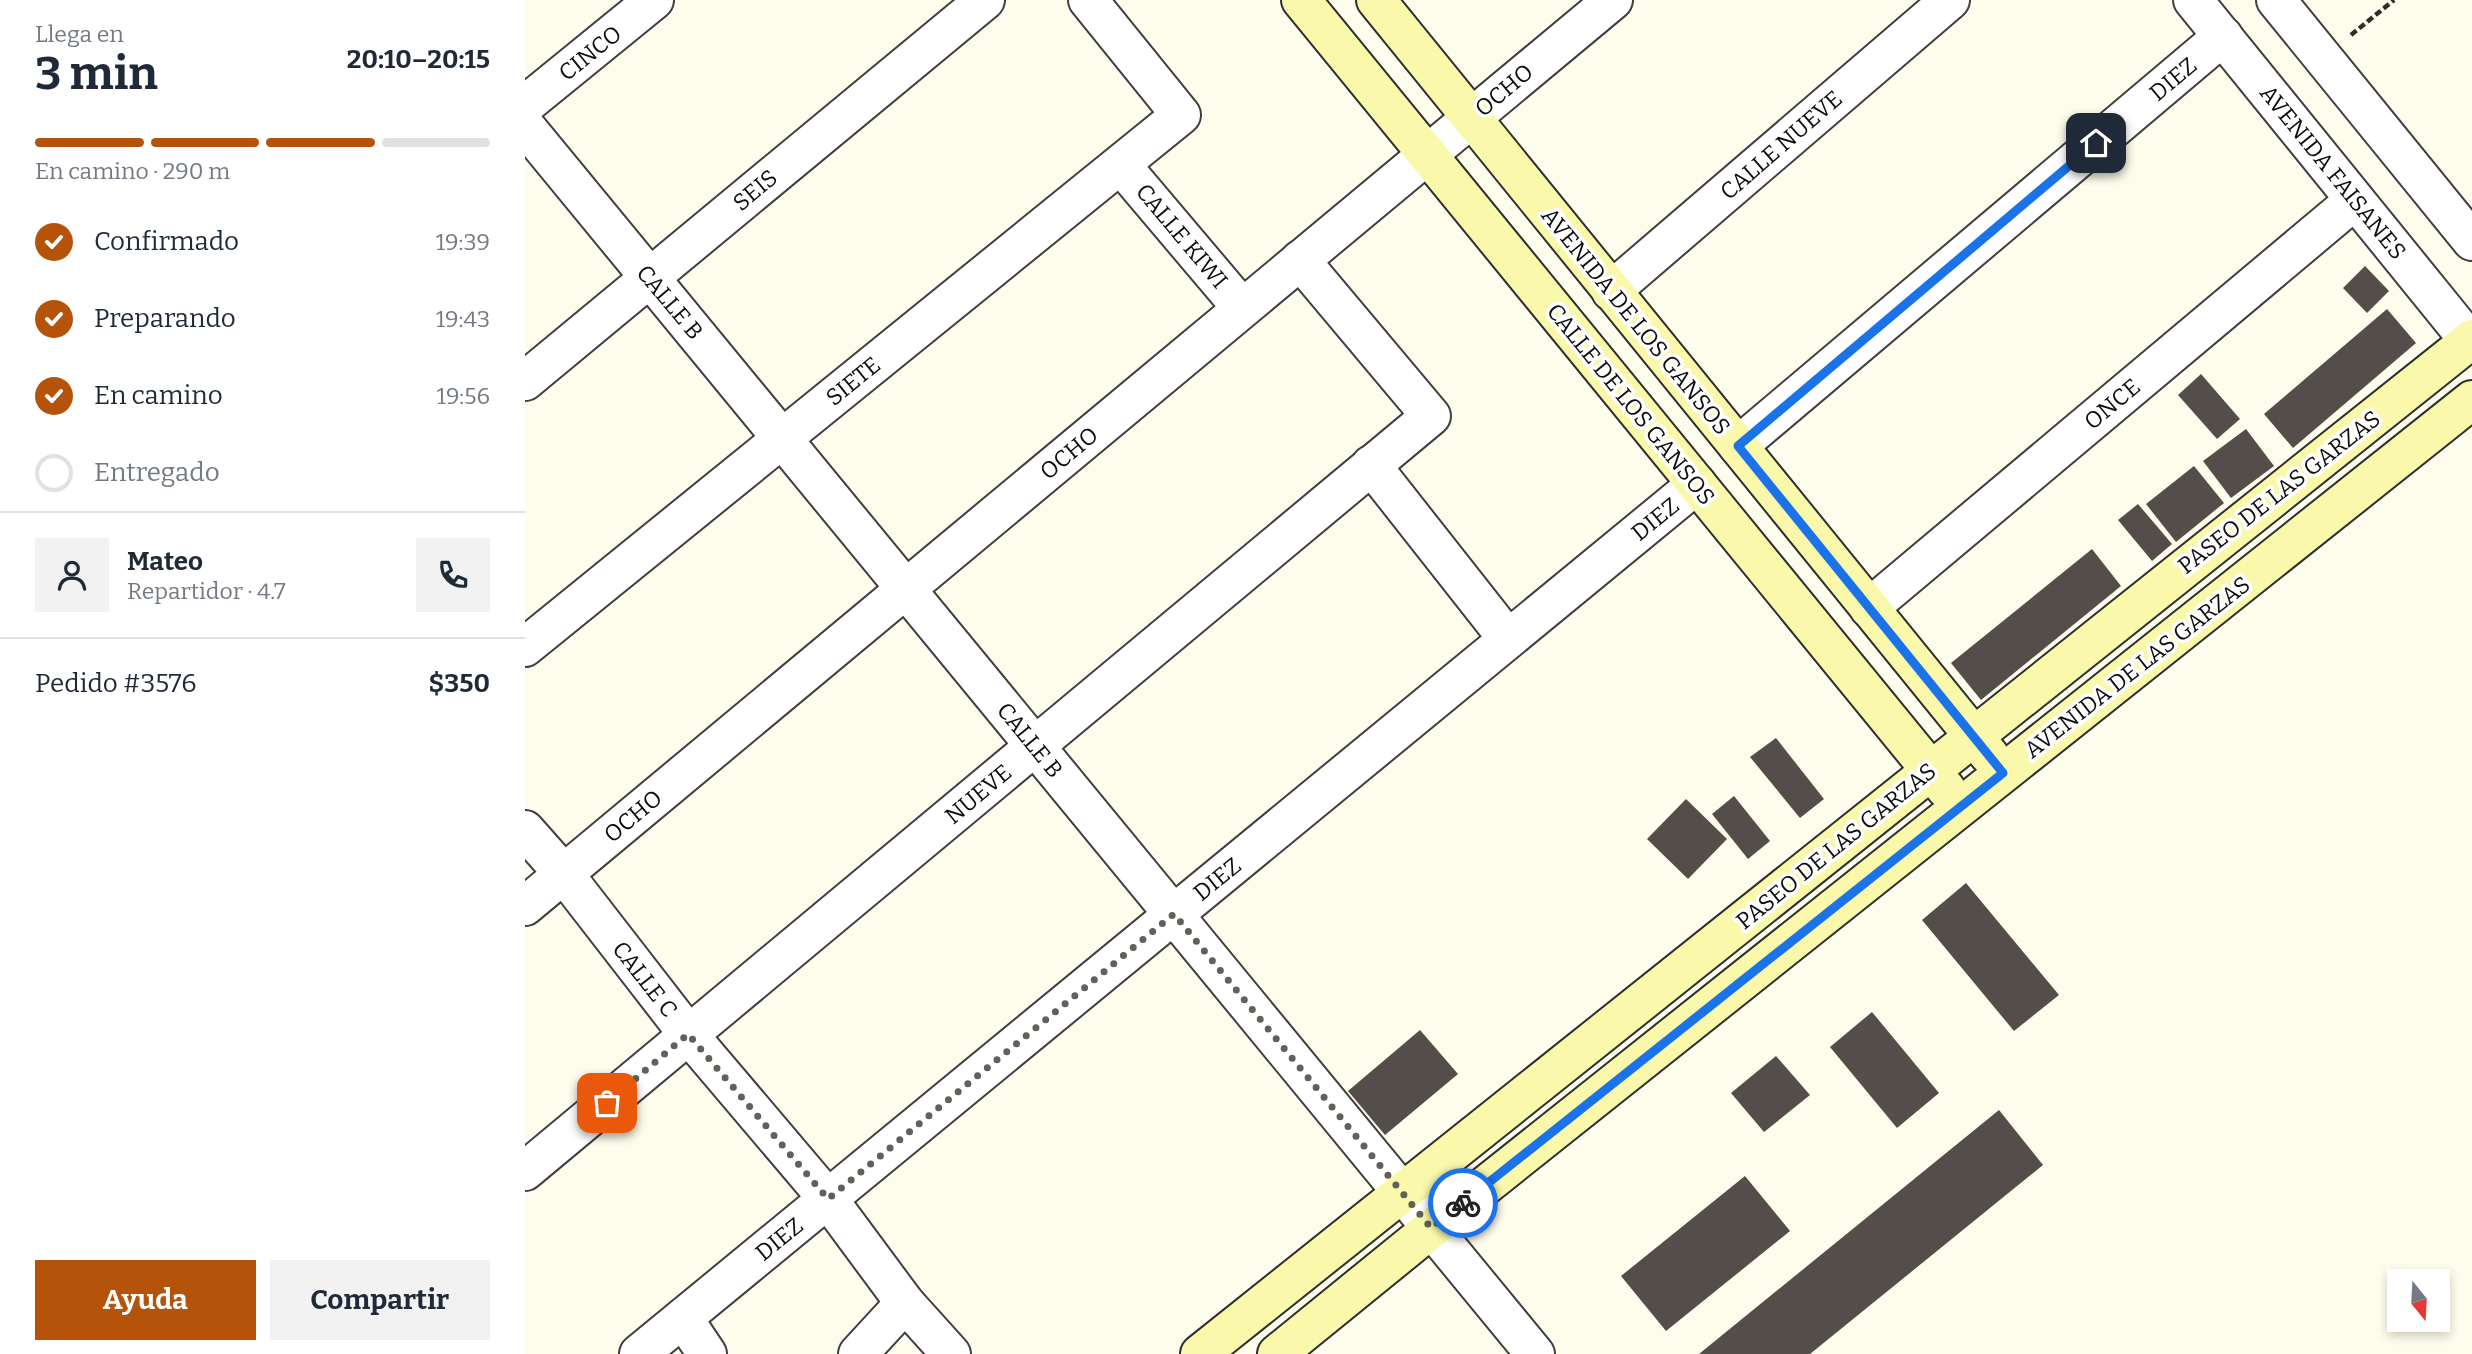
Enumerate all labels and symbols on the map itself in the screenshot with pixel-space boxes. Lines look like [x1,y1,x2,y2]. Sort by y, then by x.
street label: CINCO [553,19,627,87]
street label: DIEZ [2144,51,2202,107]
street label: OCHO [1469,58,1539,122]
street label: AVENIDA FAISANES [2254,79,2412,265]
street label: CALLE NUEVE [1714,85,1848,205]
pin [2066,113,2126,173]
street label: SEIS [727,163,783,217]
street label: CALLE KIWI [1130,178,1234,294]
street label: AVENIDA DE LOS GANSOS [1536,202,1736,440]
street label: CALLE B [631,259,709,345]
street label: CALLE DE LOS GANSOS [1541,298,1721,510]
street label: SIETE [820,351,886,411]
street label: ONCE [2078,373,2146,435]
street label: PASEO DE LAS GARZAS [2172,404,2386,580]
street label: OCHO [1034,421,1104,485]
street label: DIEZ [1626,491,1684,547]
street label: AVENIDA DE LAS GARZAS [2018,570,2256,764]
street label: CALLE B [991,697,1069,783]
street label: PASEO DE LAS GARZAS [1730,757,1942,935]
street label: NUEVE [939,758,1017,830]
street label: OCHO [598,784,668,848]
street label: DIEZ [1188,851,1246,907]
street label: CALLE C [607,935,683,1023]
pin [577,1073,637,1133]
courier [1428,1168,1498,1238]
street label: DIEZ [750,1211,808,1267]
north arrow [2387,1269,2450,1332]

